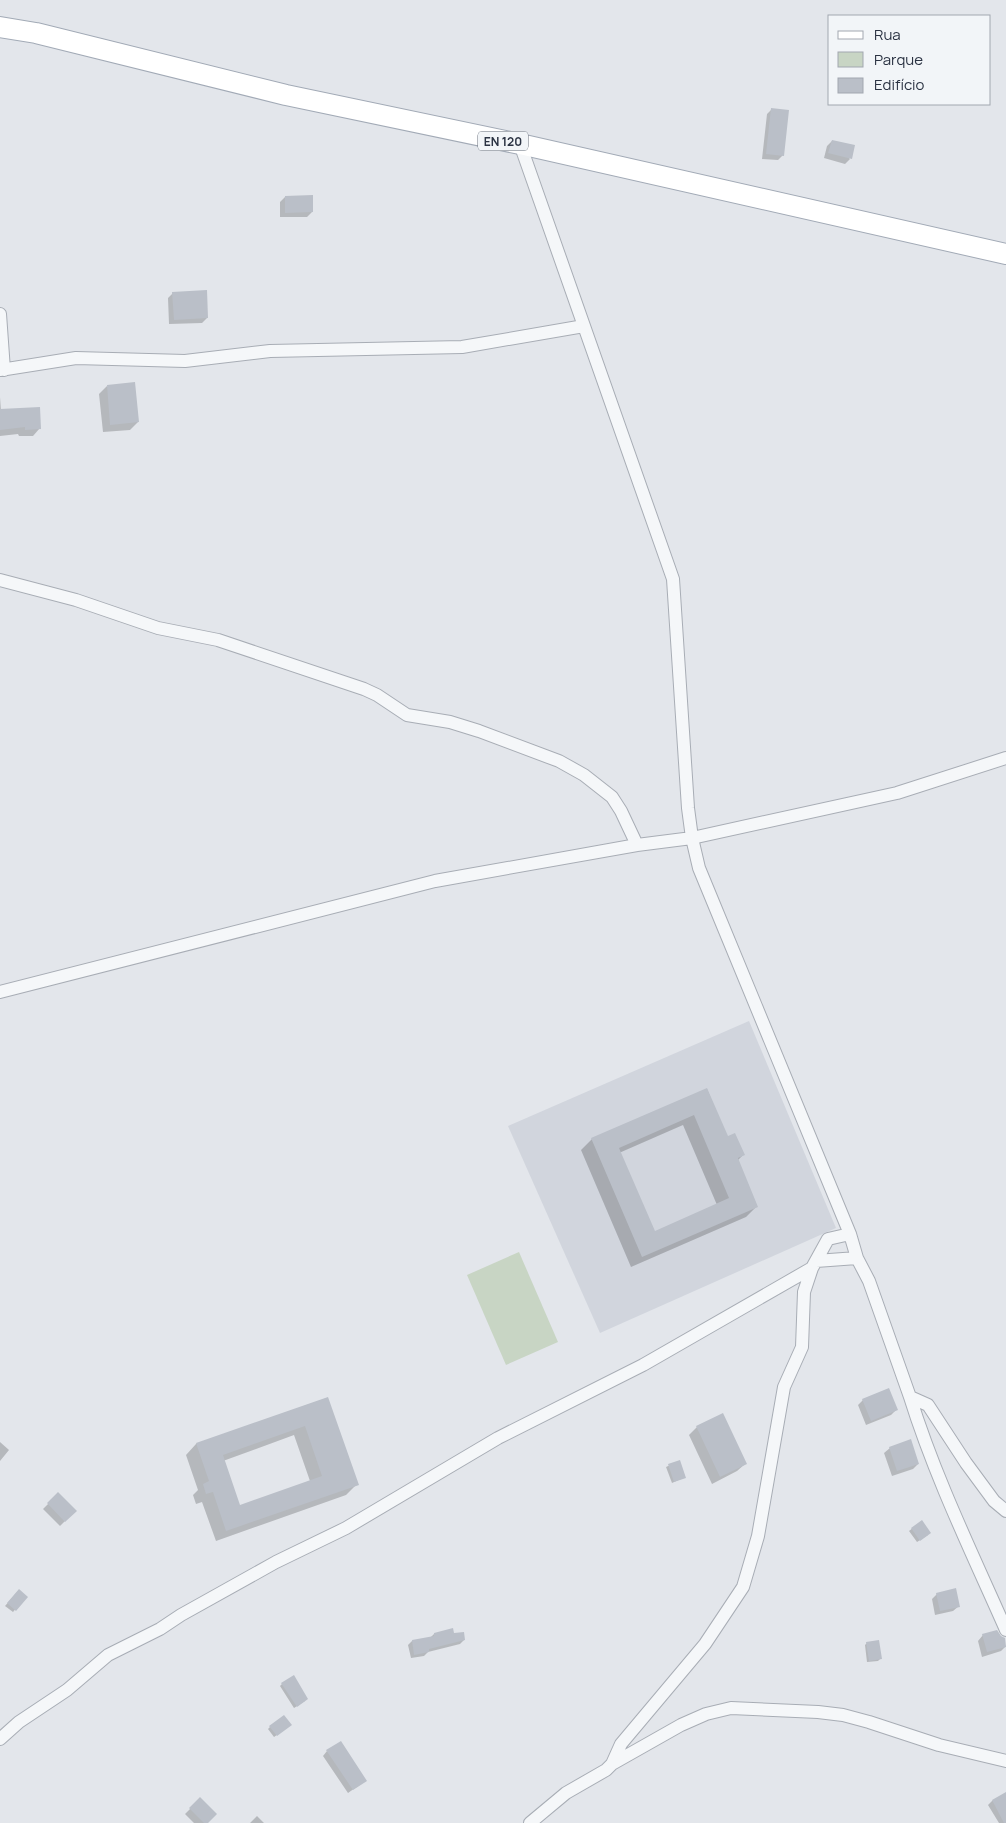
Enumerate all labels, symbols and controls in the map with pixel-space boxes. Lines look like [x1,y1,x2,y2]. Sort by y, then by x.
legend [828,15,991,105]
text: Rua [874,24,901,45]
text: Parque [874,49,923,70]
text: Edifício [874,74,925,95]
road number: EN 120 [478,132,528,150]

